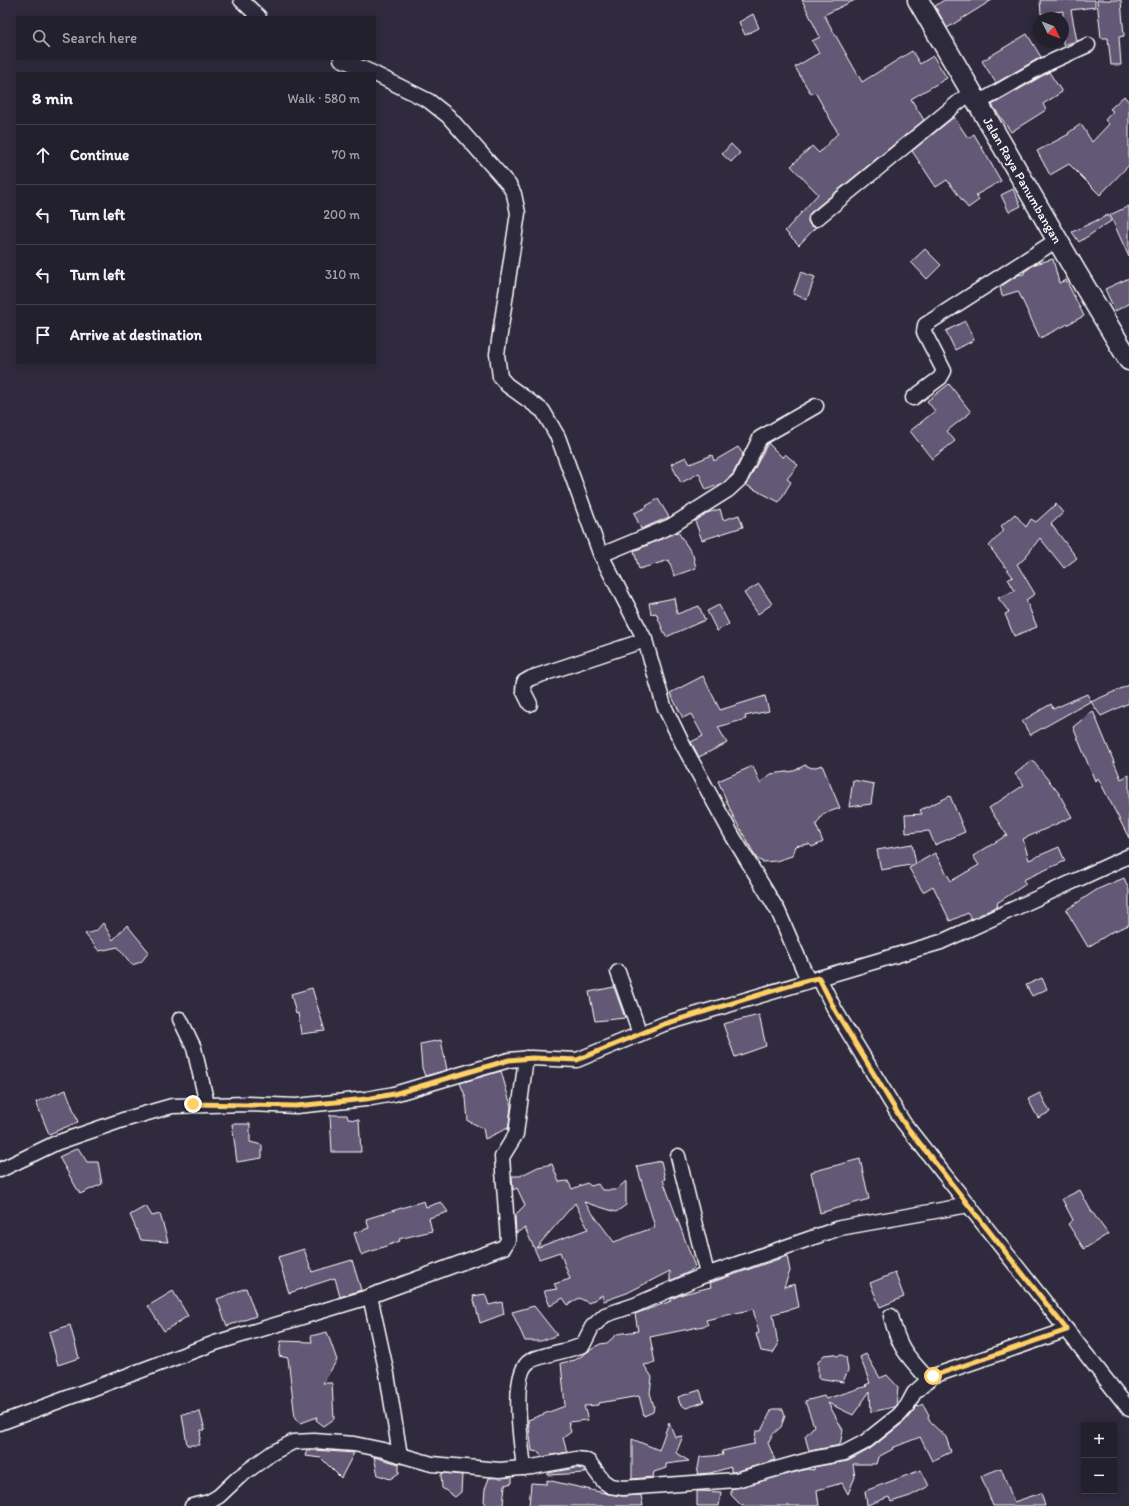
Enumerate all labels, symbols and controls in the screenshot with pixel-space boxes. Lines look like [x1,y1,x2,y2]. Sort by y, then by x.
north arrow [1033,12,1069,48]
search box [16,16,376,60]
icon: search [30,27,52,49]
text: Search here [62,29,137,47]
text: 8 min [32,88,73,108]
text: Walk · 580 m [287,91,360,106]
street label: Jalan Raya Panumbangan [980,114,1065,247]
icon: ahead [32,144,54,166]
text: Continue [70,146,129,164]
text: 70 m [332,147,360,162]
icon: left [32,204,54,226]
text: Turn left [70,206,125,224]
text: 200 m [323,207,360,222]
icon: left [32,264,54,286]
text: Turn left [70,266,125,284]
text: 310 m [325,267,360,282]
icon: arrive [32,324,54,346]
text: Arrive at destination [70,326,202,344]
route end [184,1095,202,1113]
route start [924,1367,942,1385]
map controls [1081,1422,1117,1494]
button: + [1081,1422,1117,1458]
button: − [1081,1458,1117,1494]

